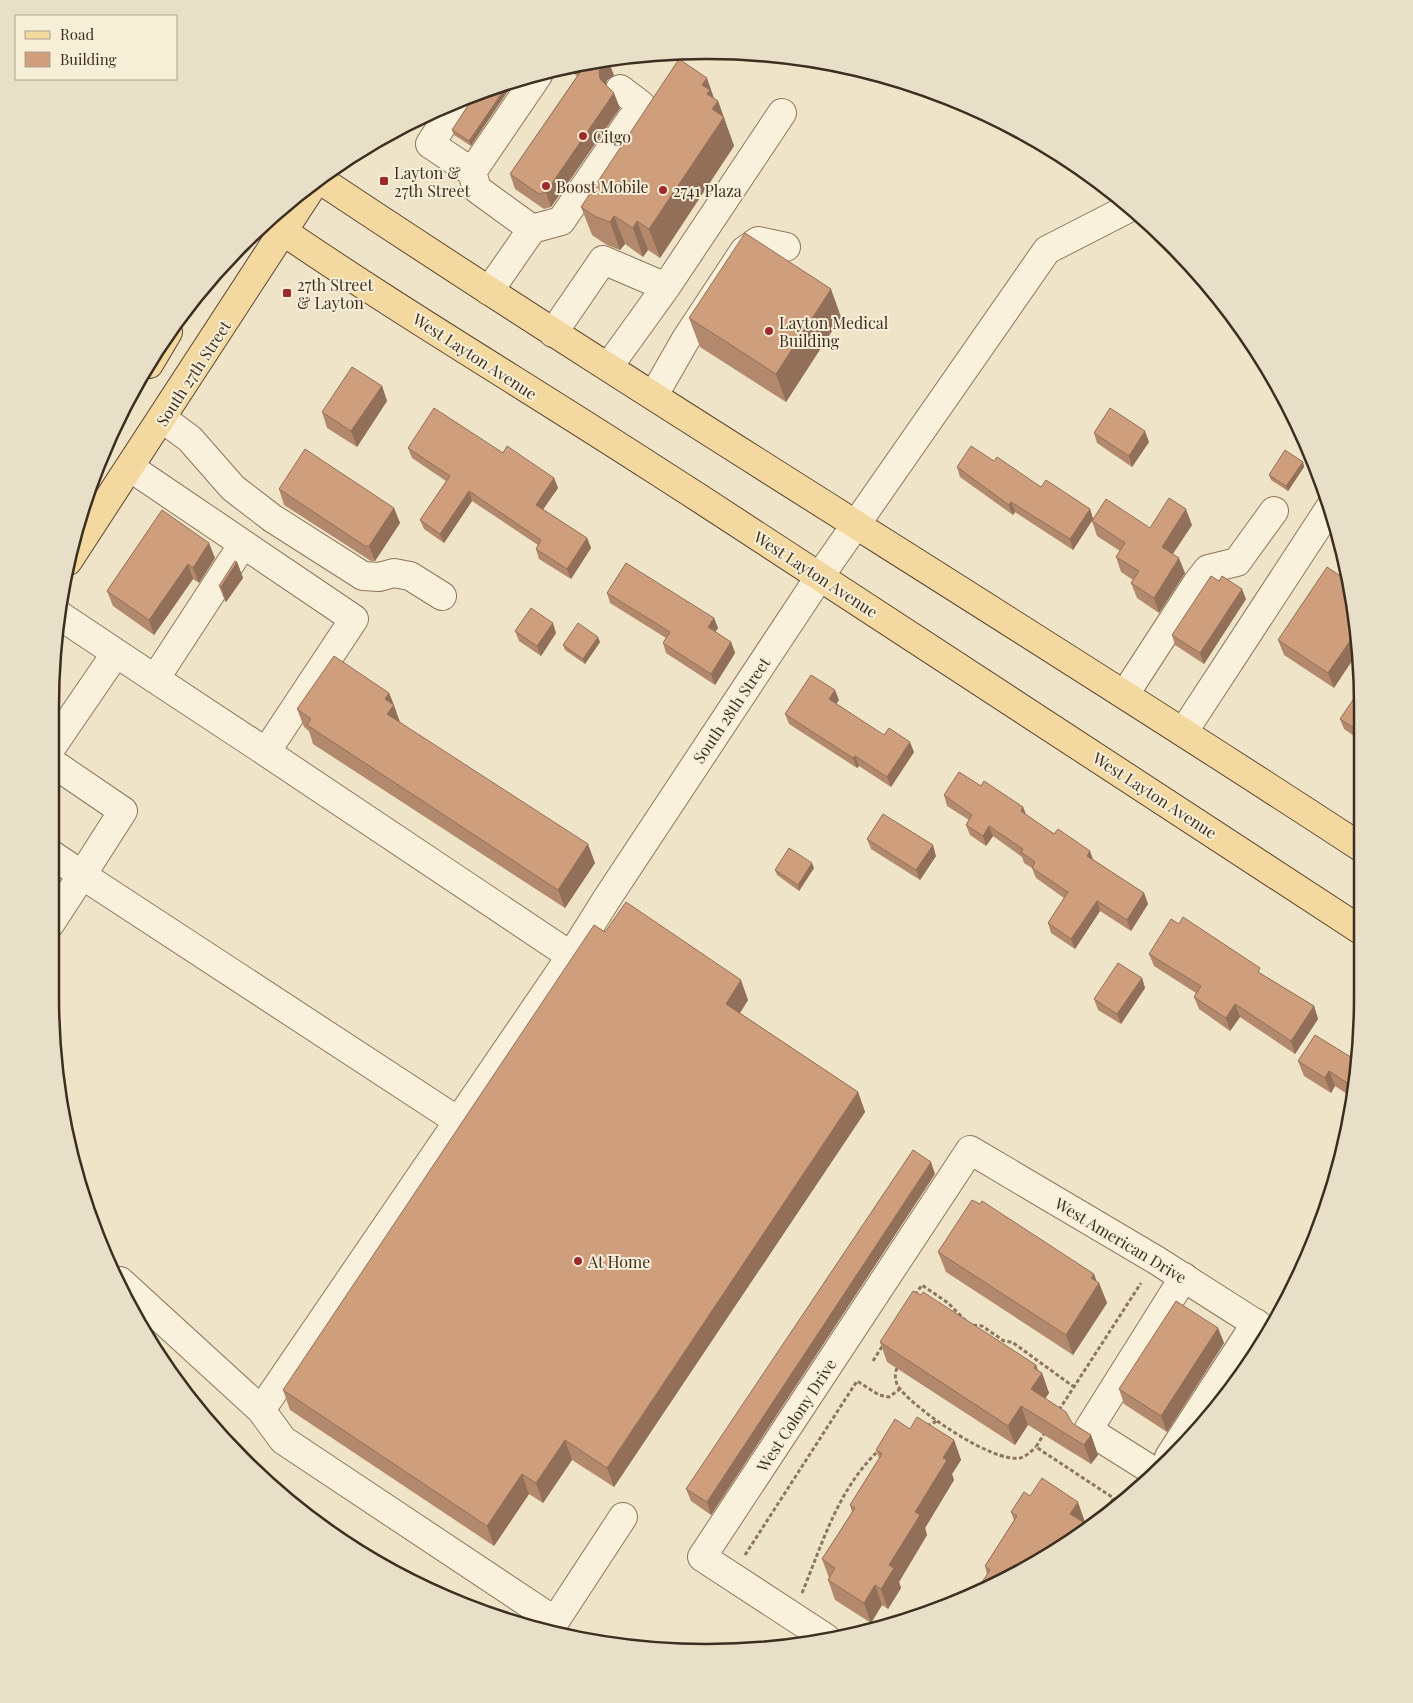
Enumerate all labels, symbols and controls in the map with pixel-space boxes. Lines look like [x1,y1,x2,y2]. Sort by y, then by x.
legend [15,15,178,80]
text: Road [60,24,94,44]
text: Building [60,49,117,69]
place label: Citgo [593,126,631,147]
marker: Citgo [577,130,589,142]
place label: Layton & 27th Street [394,162,471,201]
marker: Layton & 27th Street [378,175,390,187]
place label: Boost Mobile [556,176,649,197]
marker: Boost Mobile [540,180,552,192]
place label: 2741 Plaza [673,180,742,201]
marker: 2741 Plaza [657,184,669,196]
place label: 27th Street & Layton [297,274,374,313]
marker: 27th Street & Layton [281,287,293,299]
street label: West Layton Avenue [408,308,541,404]
place label: Layton Medical Building [779,312,889,351]
street label: South 27th Street [151,316,235,430]
marker: Layton Medical Building [763,325,775,337]
street label: West Layton Avenue [749,526,882,622]
street label: South 28th Street [688,653,774,767]
street label: West Layton Avenue [1088,747,1221,843]
street label: West American Drive [1050,1192,1191,1288]
place label: At Home [587,1251,650,1272]
marker: At Home [572,1255,584,1267]
street label: West Colony Drive [751,1354,840,1476]

